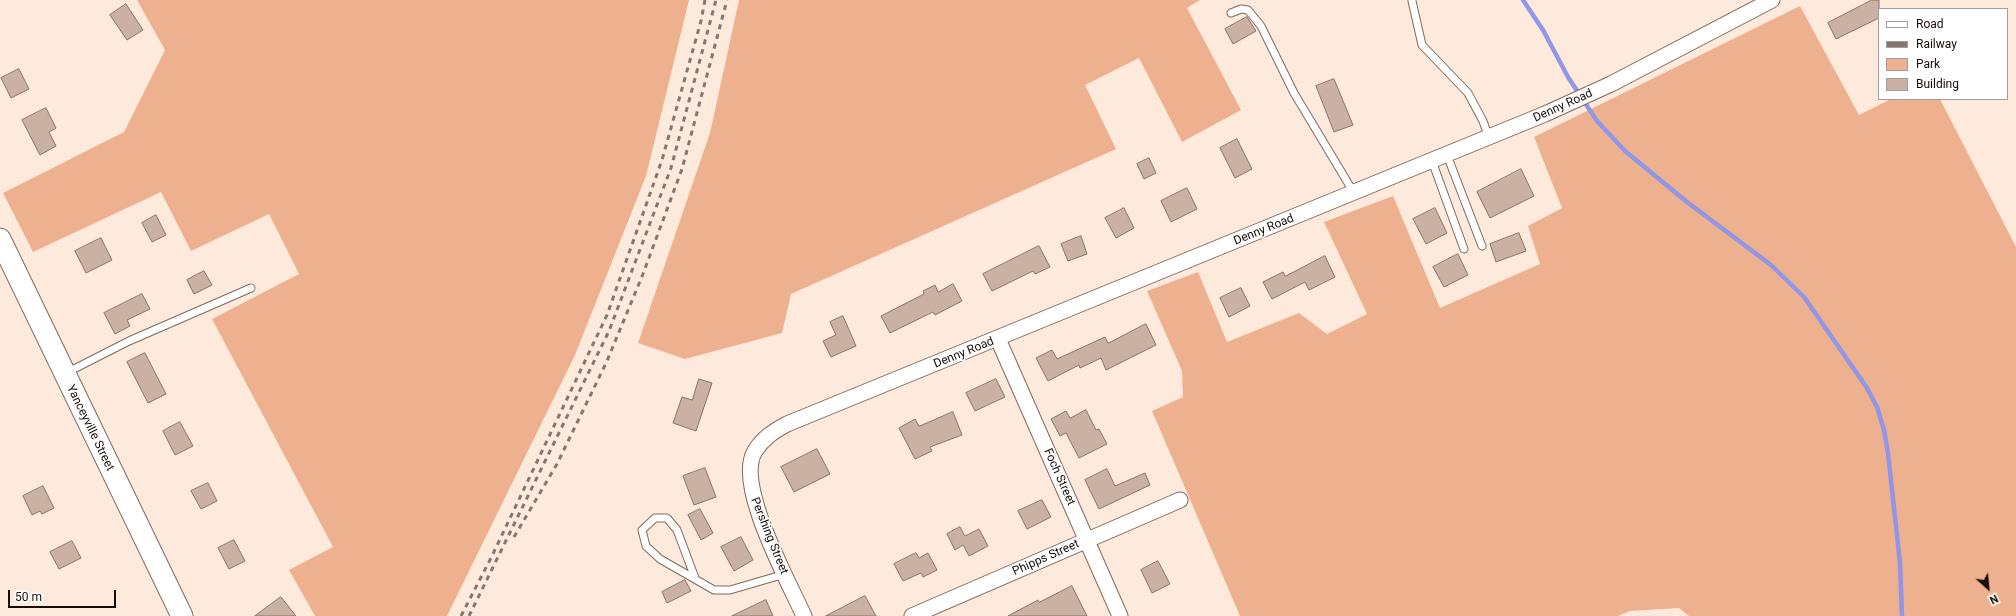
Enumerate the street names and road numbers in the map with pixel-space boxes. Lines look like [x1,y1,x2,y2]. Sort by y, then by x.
street label: Denny Road [1531,86,1595,126]
street label: Denny Road [1232,211,1296,249]
street label: Denny Road [932,334,996,372]
street label: Yanceyville Street [63,383,117,473]
street label: Foch Street [1040,446,1078,508]
street label: Pershing Street [747,495,791,577]
street label: Phipps Street [1010,537,1082,579]

